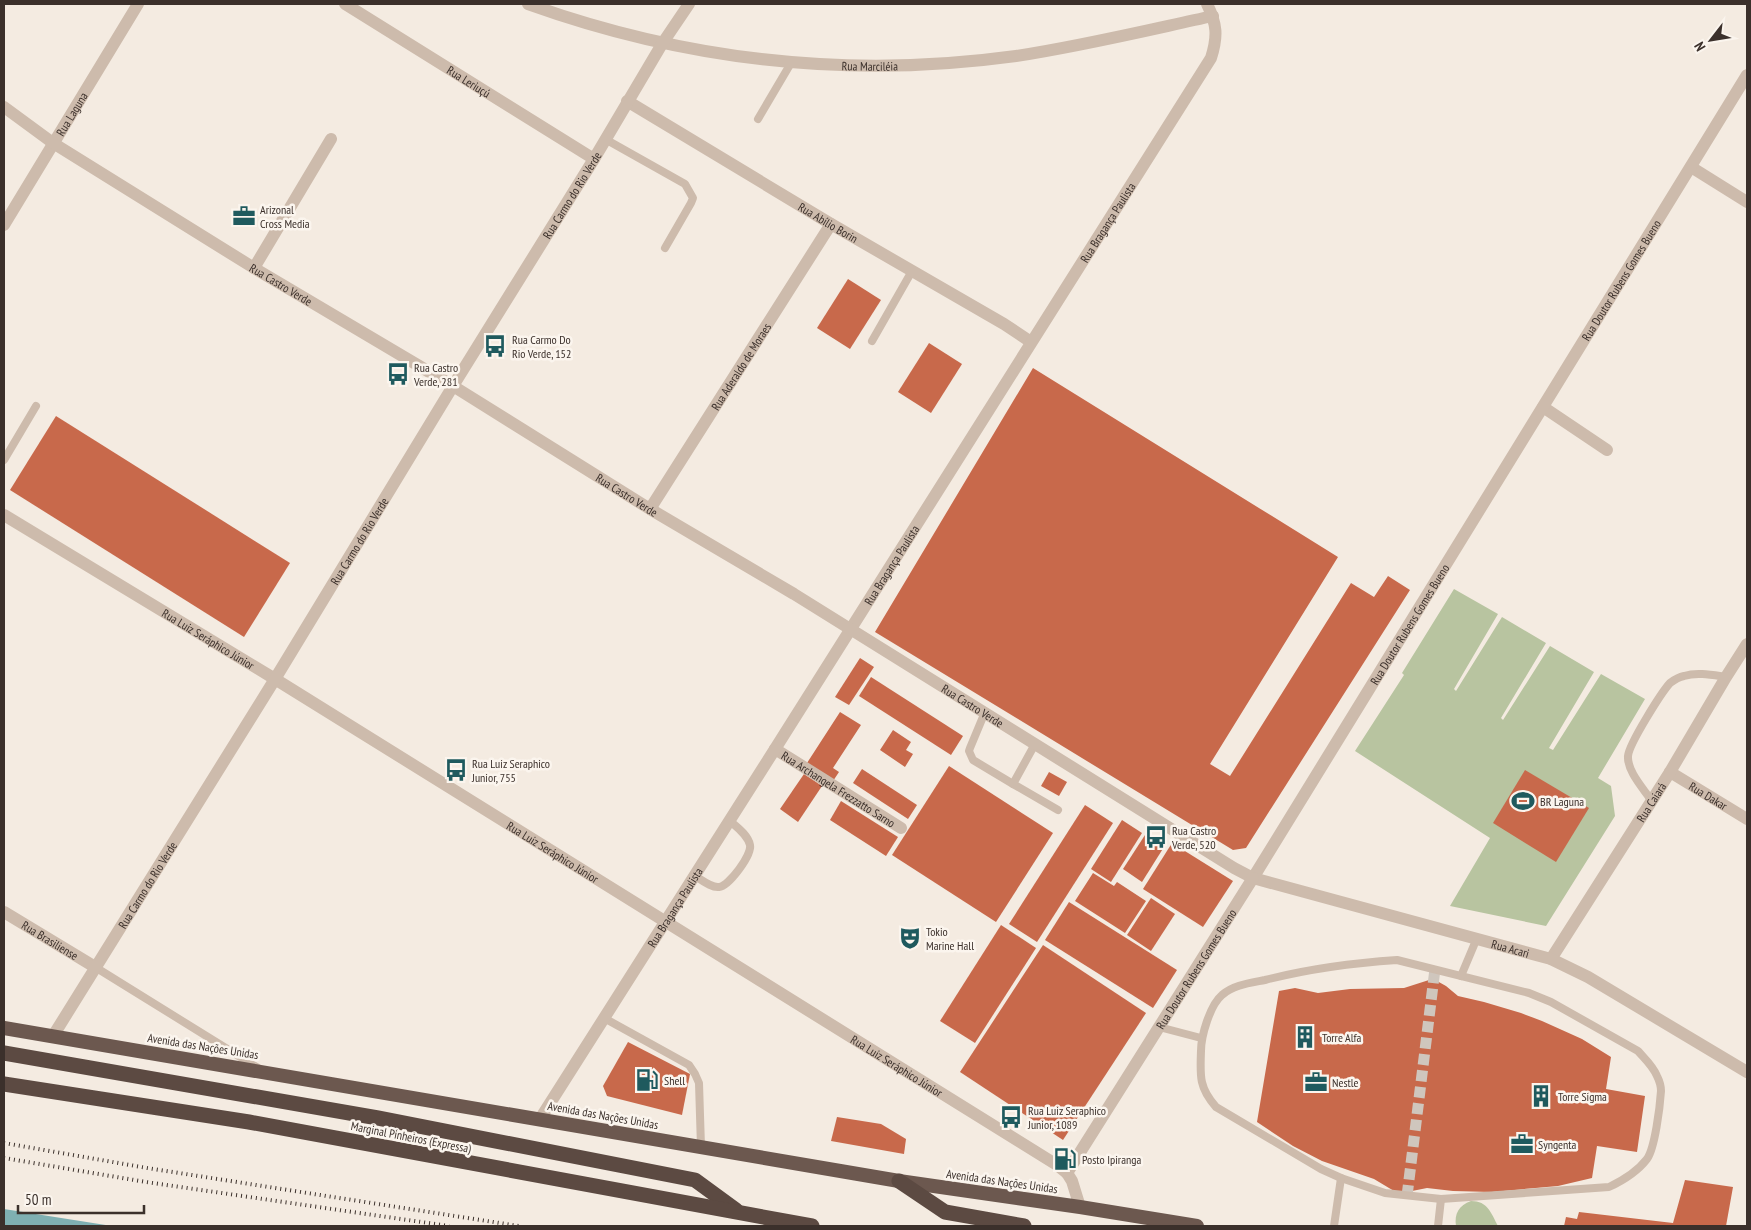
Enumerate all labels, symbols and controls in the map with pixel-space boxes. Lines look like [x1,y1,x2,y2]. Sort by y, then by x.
north arrow [1686,15,1736,65]
text: N [1690,39,1710,55]
street label: Rua Marciléia [841,58,898,73]
street label: Rua Leriuçú [444,62,493,100]
street label: Rua Laguna [52,89,90,138]
street label: Rua Carmo do Rio Verde [539,149,604,241]
street label: Rua Bragança Paulista [1076,179,1138,265]
street label: Rua Abílio Borin [796,199,861,246]
place label: Arizonal Cross Media [260,202,310,231]
office icon: Arizonal Cross Media [231,203,257,229]
street label: Rua Doutor Rubens Gomes Bueno [1578,217,1664,343]
street label: Rua Castro Verde [247,260,315,308]
street label: Rua Aderaldo de Moraes [707,320,774,413]
place label: Rua Carmo Do Rio Verde, 152 [512,332,571,361]
bus stop icon: Rua Carmo Do Rio Verde, 152 [482,333,508,359]
place label: Rua Castro Verde, 281 [413,360,458,389]
bus stop icon: Rua Castro Verde, 281 [385,361,411,387]
street label: Rua Castro Verde [593,470,661,519]
street label: Rua Carmo do Rio Verde [327,494,391,587]
street label: Rua Bragança Paulista [860,522,922,608]
street label: Rua Doutor Rubens Gomes Bueno [1366,561,1452,687]
street label: Rua Luiz Seráphico Júnior [160,605,258,673]
street label: Rua Castro Verde [939,680,1007,730]
street label: Rua Archangela Frezzatto Sarno [779,748,898,830]
place label: Rua Luiz Seraphico Junior, 755 [471,756,550,785]
bus stop icon: Rua Luiz Seraphico Junior, 755 [443,757,469,783]
street label: Rua Dakar [1686,778,1731,813]
street label: Rua Caiará [1633,779,1669,825]
sports icon: BR Laguna [1510,788,1536,814]
place label: BR Laguna [1540,794,1584,809]
street label: Rua Luiz Seráphico Júnior [504,818,602,886]
place label: Rua Castro Verde, 520 [1171,823,1216,852]
bus stop icon: Rua Castro Verde, 520 [1143,824,1169,850]
street label: Rua Carmo do Rio Verde [114,839,180,931]
street label: Rua Bragança Paulista [644,864,706,950]
street label: Rua Doutor Rubens Gomes Bueno [1152,906,1239,1032]
street label: Rua Brasiliense [19,917,81,963]
place label: Tokio Marine Hall [926,924,974,953]
theatre icon: Tokio Marine Hall [897,925,923,951]
street label: Rua Acari [1490,936,1531,960]
building icon: Torre Alfa [1292,1024,1318,1050]
street label: Avenida das Nações Unidas [146,1030,260,1062]
place label: Torre Alfa [1322,1030,1362,1045]
street label: Rua Luiz Seráphico Júnior [848,1031,946,1100]
fuel station icon: Shell [634,1067,660,1093]
office icon: Nestle [1303,1069,1329,1095]
place label: Shell [664,1073,685,1088]
place label: Nestle [1332,1075,1359,1090]
building icon: Torre Sigma [1528,1083,1554,1109]
place label: Torre Sigma [1558,1089,1607,1104]
street label: Avenida das Nações Unidas [546,1098,660,1132]
place label: Rua Luiz Seraphico Junior, 1089 [1027,1103,1106,1132]
bus stop icon: Rua Luiz Seraphico Junior, 1089 [998,1104,1024,1130]
street label: Marginal Pinheiros (Expressa) [350,1118,473,1156]
office icon: Syngenta [1509,1131,1535,1157]
place label: Syngenta [1538,1137,1577,1152]
fuel station icon: Posto Ipiranga [1052,1146,1078,1172]
place label: Posto Ipiranga [1082,1152,1141,1167]
street label: Avenida das Nações Unidas [945,1166,1059,1196]
scale bar [18,1182,144,1214]
text: 50 m [25,1190,51,1209]

